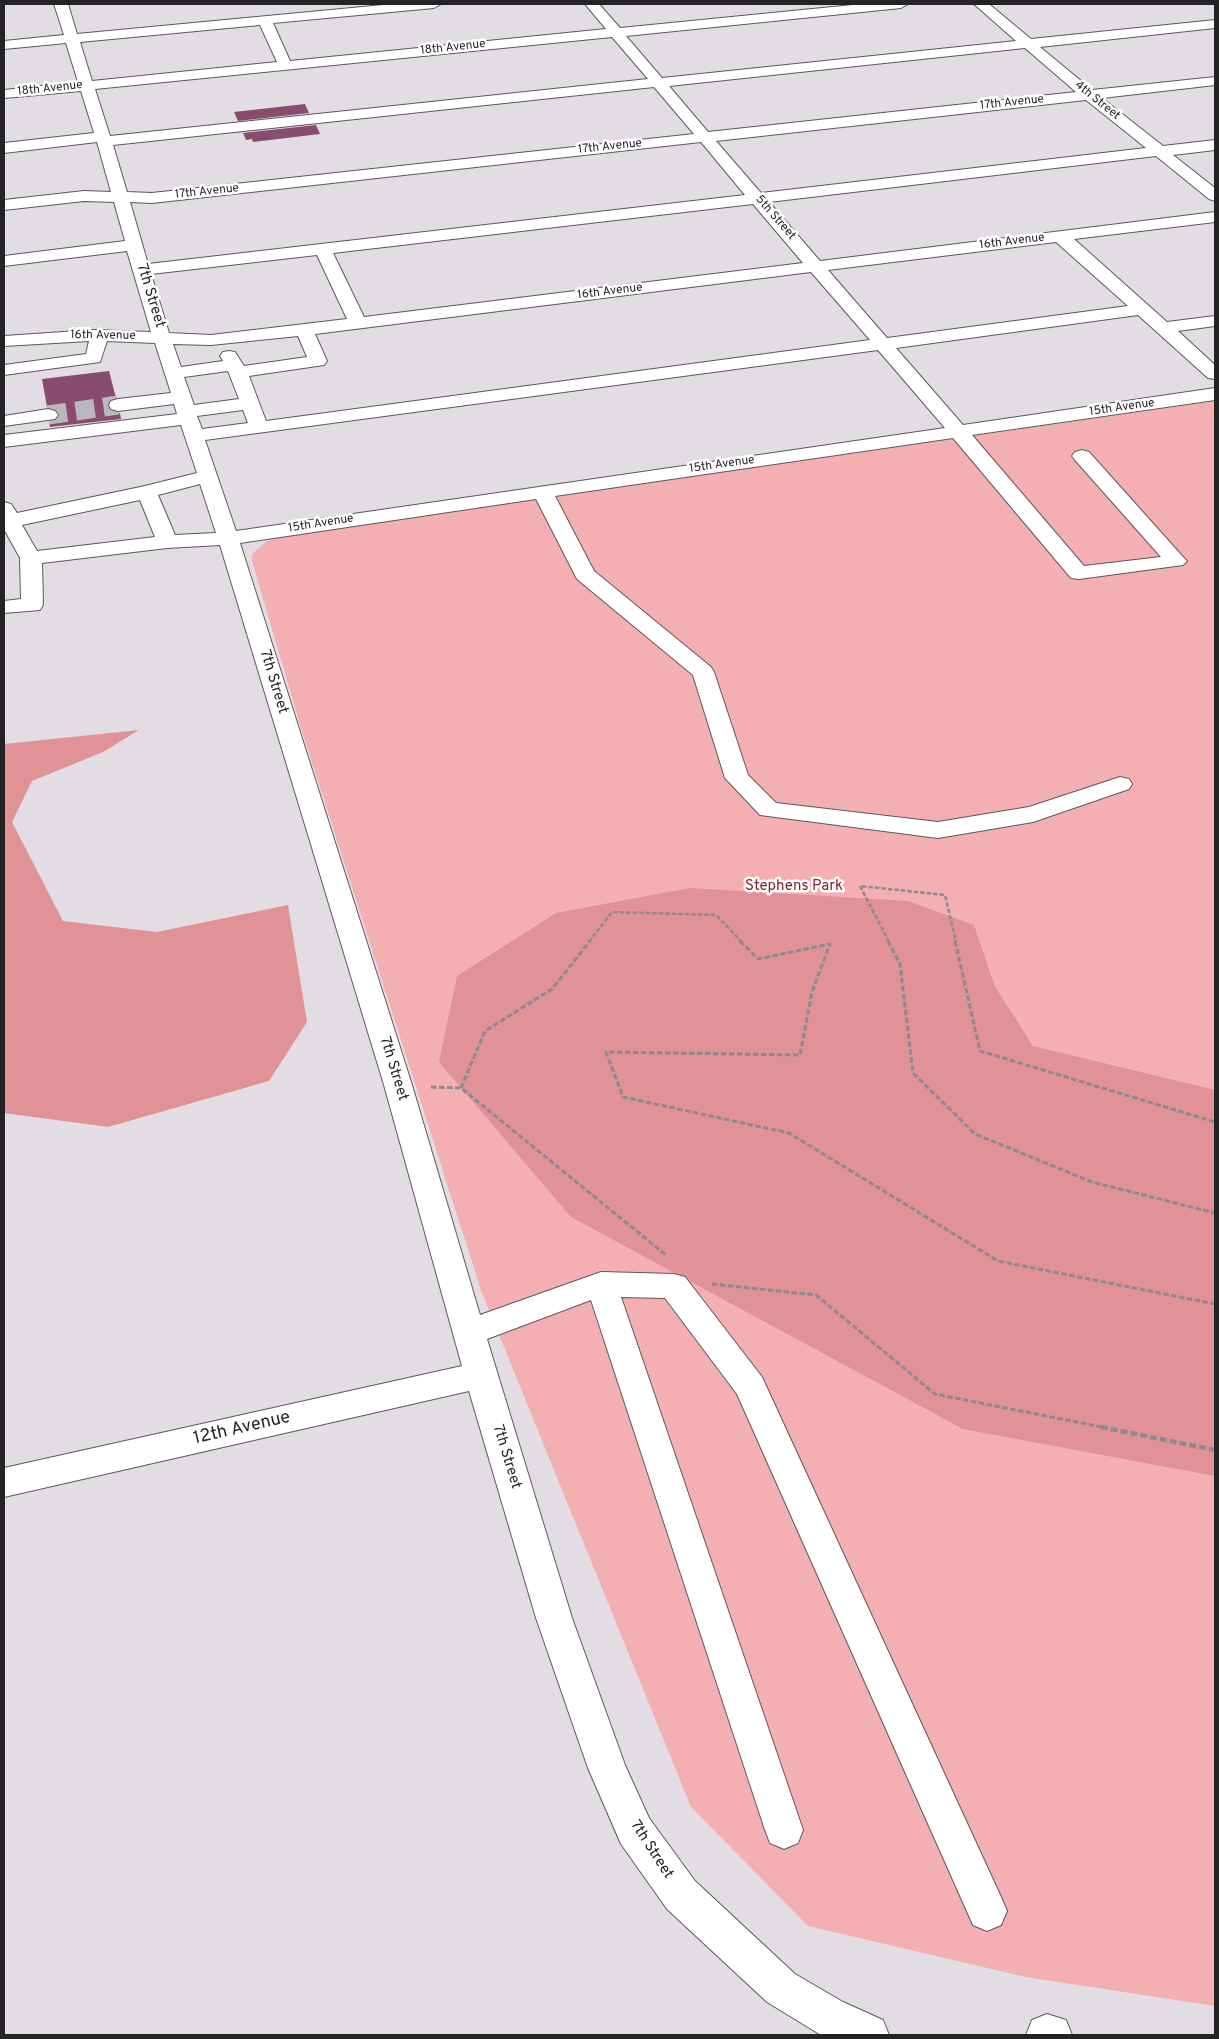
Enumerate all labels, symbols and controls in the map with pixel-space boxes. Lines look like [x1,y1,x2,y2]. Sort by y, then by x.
street label: 18th Avenue [420,37,486,59]
street label: 18th Avenue [17,78,83,100]
street label: 4th Street [1071,78,1123,124]
street label: 17th Avenue [979,92,1045,114]
street label: 17th Avenue [577,136,643,158]
street label: 17th Avenue [174,181,240,203]
street label: 5th Street [752,193,798,243]
street label: 16th Avenue [979,231,1045,253]
street label: 7th Street [132,262,168,330]
street label: 16th Avenue [577,281,643,303]
street label: 16th Avenue [70,328,136,344]
street label: 15th Avenue [1088,396,1156,420]
street label: 15th Avenue [688,453,756,477]
street label: 15th Avenue [287,512,355,536]
street label: 7th Street [255,648,291,716]
park label: Stephens Park [745,878,843,896]
street label: 7th Street [375,1035,411,1103]
street label: 12th Avenue [191,1407,293,1451]
street label: 7th Street [488,1423,524,1491]
street label: 7th Street [625,1817,677,1883]

